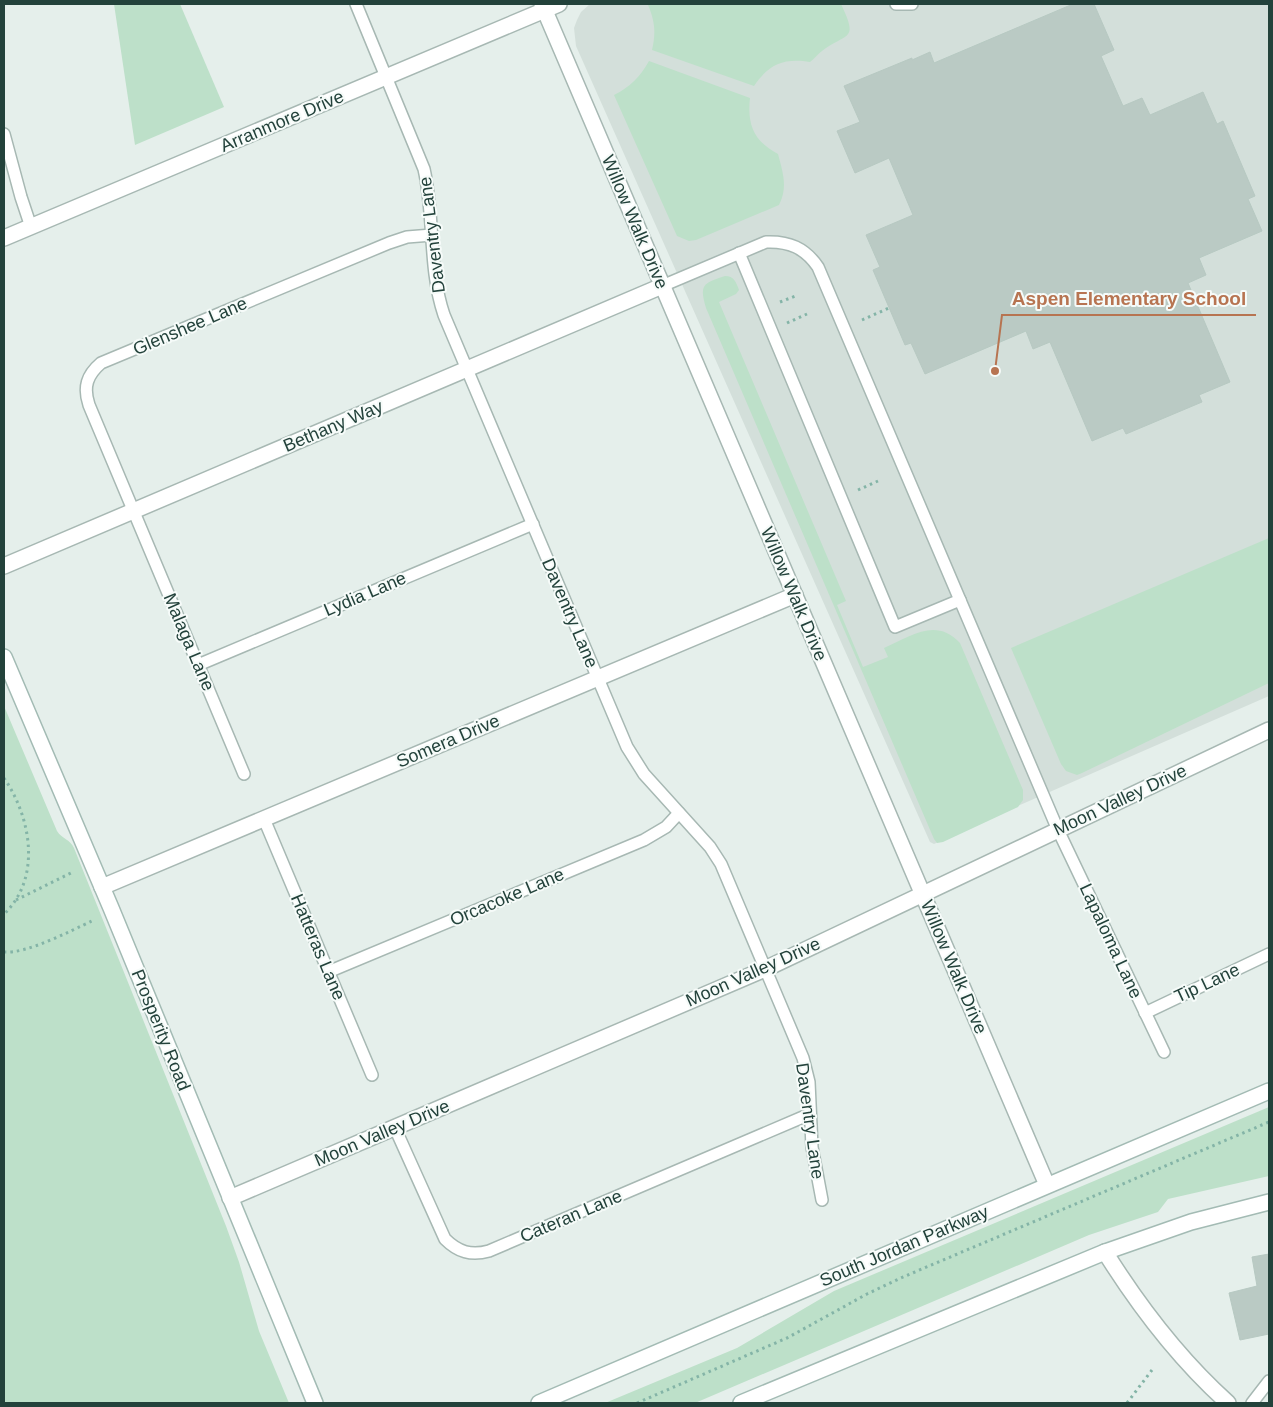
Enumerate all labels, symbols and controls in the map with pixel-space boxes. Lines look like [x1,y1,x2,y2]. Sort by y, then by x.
street label: Arranmore Drive [217,86,347,156]
street label: Willow Walk Drive [598,152,672,292]
street label: Daventry Lane [415,176,449,294]
callout: Aspen Elementary School [1002,281,1256,315]
text: Aspen Elementary School [1012,288,1246,309]
street label: Glenshee Lane [130,293,250,359]
street label: Bethany Way [280,396,386,456]
street label: Willow Walk Drive [757,524,831,664]
street label: Daventry Lane [538,555,602,671]
street label: Lydia Lane [321,568,409,620]
street label: Malaga Lane [159,590,219,694]
street label: Somera Drive [393,710,503,772]
street label: Moon Valley Drive [1050,760,1190,840]
street label: Orcacoke Lane [447,864,567,930]
street label: Lapaloma Lane [1076,881,1146,1001]
street label: Hatteras Lane [287,891,349,1003]
street label: Willow Walk Drive [917,897,991,1037]
street label: Moon Valley Drive [683,933,823,1011]
street label: Tip Lane [1171,959,1243,1007]
street label: Prosperity Road [128,966,194,1094]
street label: Daventry Lane [792,1062,828,1180]
street label: Moon Valley Drive [311,1096,453,1170]
street label: Cateran Lane [517,1185,625,1247]
street label: South Jordan Parkway [817,1201,991,1291]

